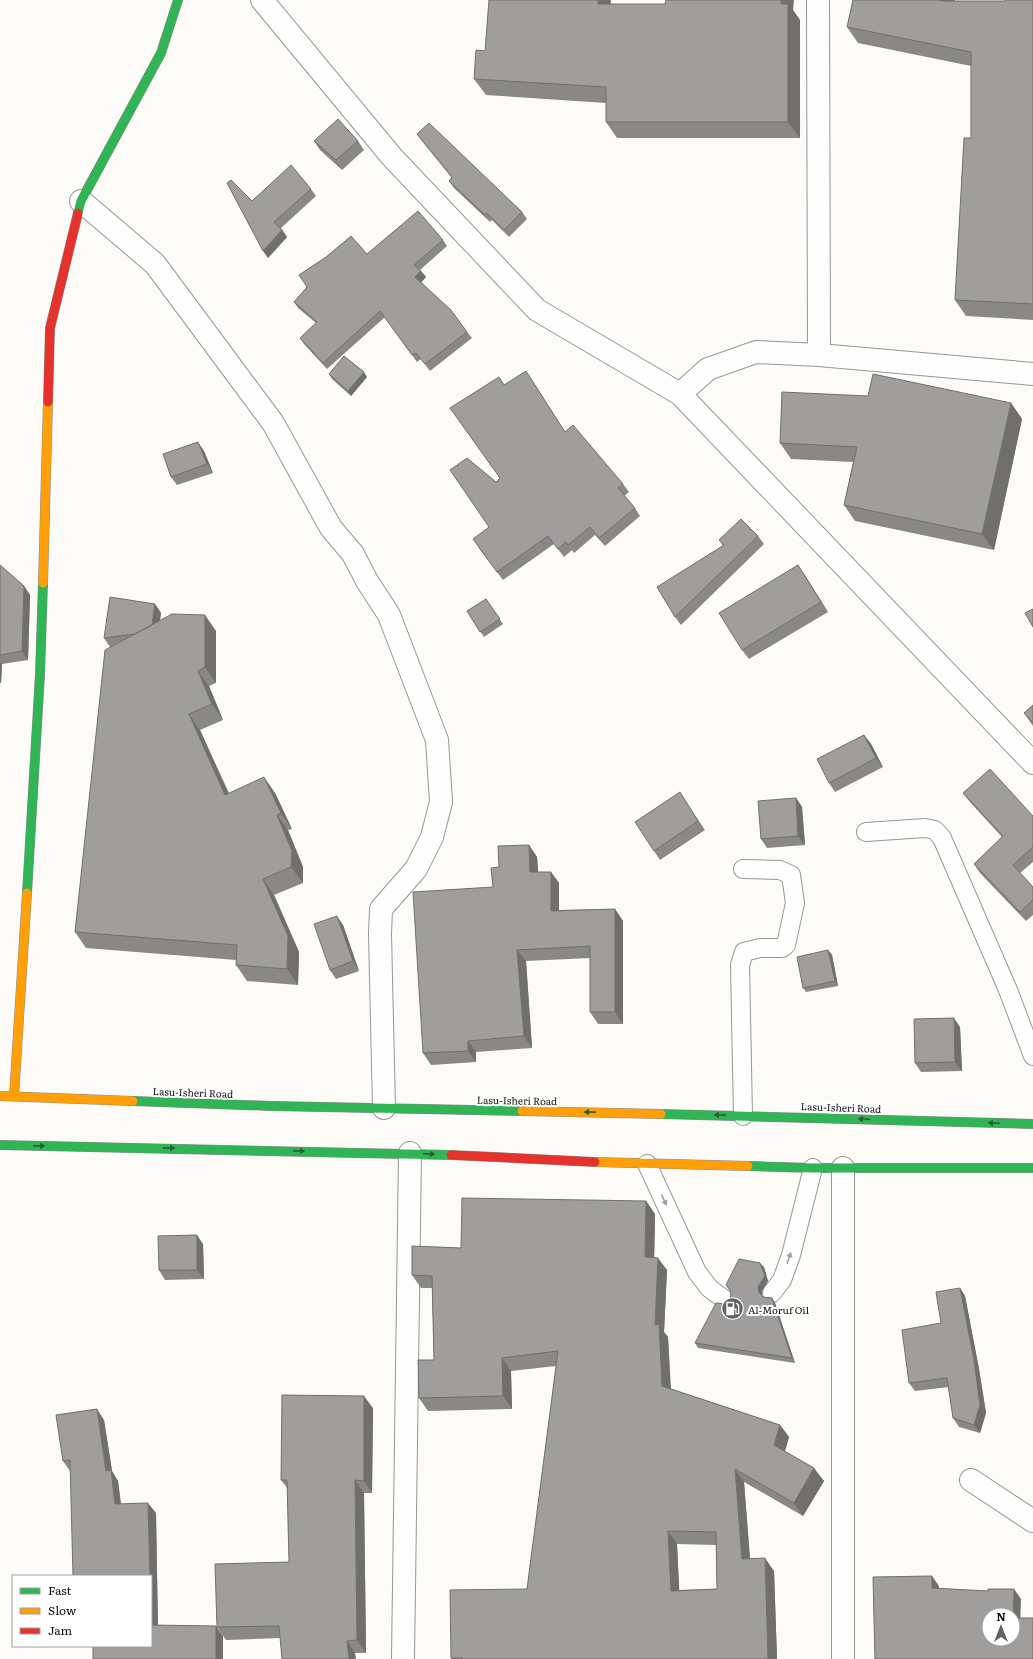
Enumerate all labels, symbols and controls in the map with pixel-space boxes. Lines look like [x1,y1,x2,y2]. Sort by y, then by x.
street label: Lasu-Isheri Road [152,1083,234,1101]
street label: Lasu-Isheri Road [477,1092,557,1108]
street label: Lasu-Isheri Road [800,1098,882,1116]
one-way arrow [583,1109,596,1115]
one-way arrow [713,1112,726,1118]
one-way arrow [857,1116,870,1122]
one-way arrow [987,1120,1000,1126]
one-way arrow [33,1143,46,1149]
one-way arrow [163,1145,175,1152]
one-way arrow [293,1148,306,1154]
one-way arrow [423,1150,435,1157]
one-way arrow [661,1194,667,1205]
one-way arrow [787,1252,793,1264]
fuel station icon: Al-Moruf Oil [720,1296,746,1322]
place label: Al-Moruf Oil [748,1302,810,1317]
legend [12,1575,152,1647]
text: Fast [48,1581,72,1599]
text: Slow [48,1601,77,1619]
north arrow [981,1607,1021,1647]
text: N [996,1608,1006,1624]
text: Jam [48,1621,73,1639]

